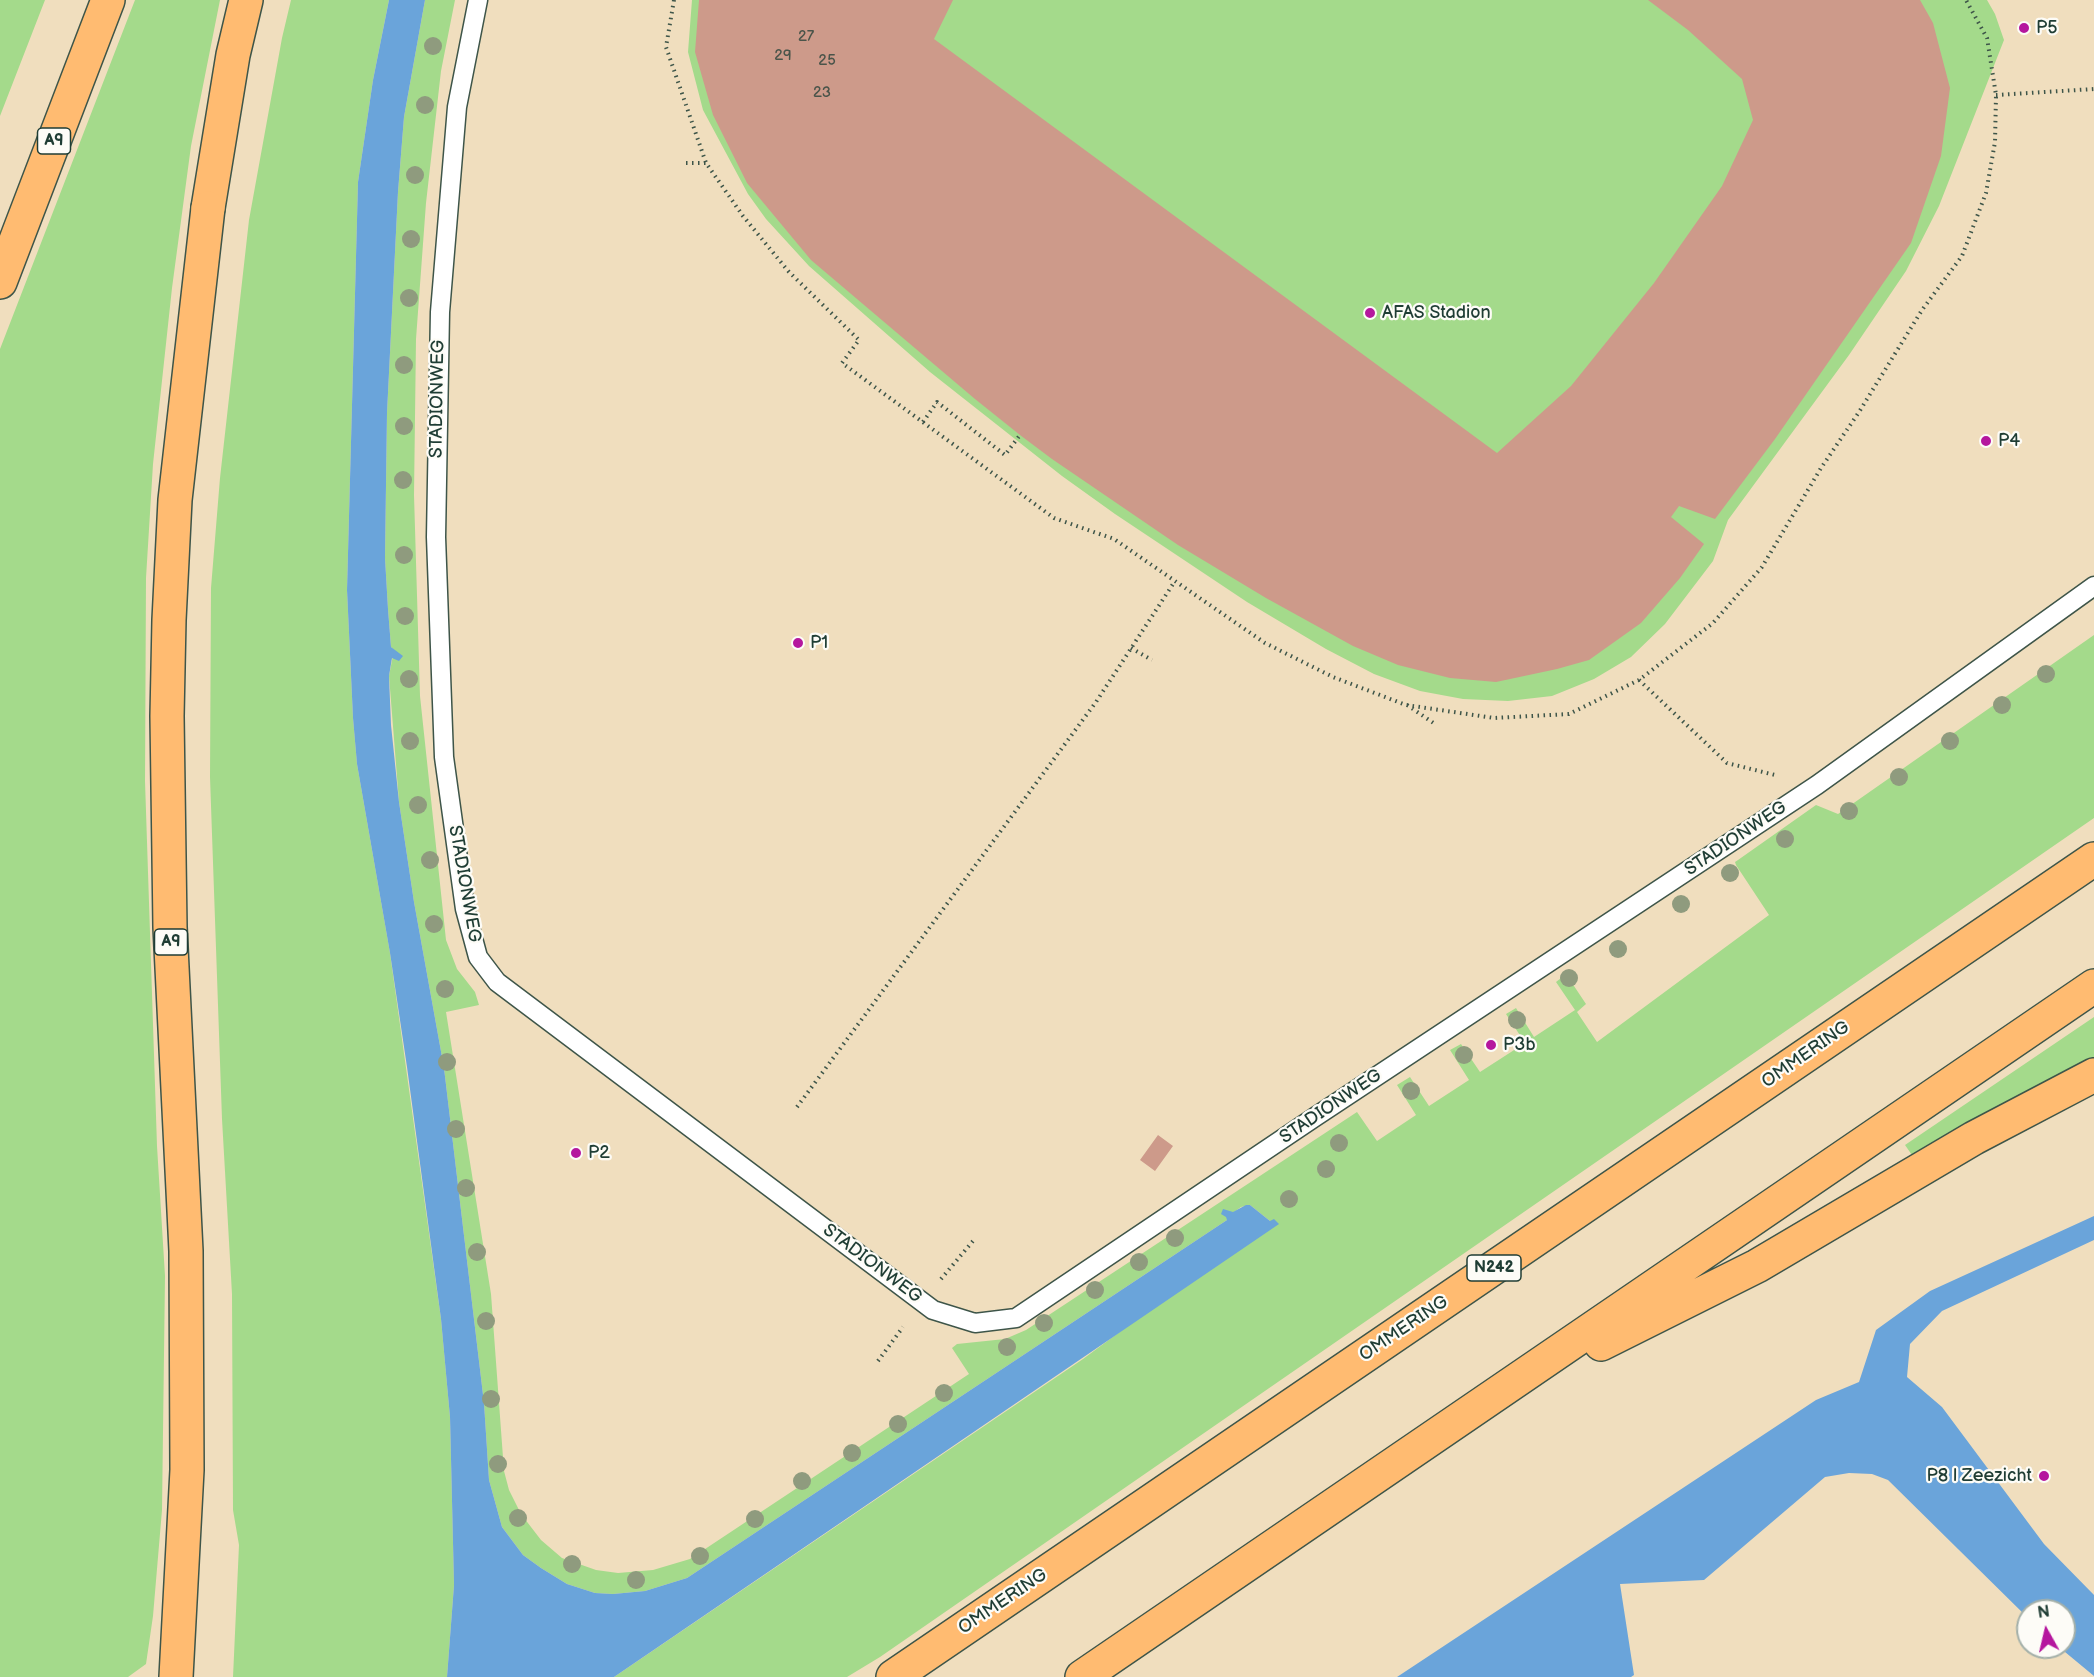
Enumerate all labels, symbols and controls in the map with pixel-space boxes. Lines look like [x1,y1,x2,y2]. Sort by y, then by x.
place label: P5 [2036,17,2058,39]
marker: P5 [2017,21,2031,35]
house number: 27 [798,28,814,46]
house number: 29 [774,47,792,65]
house number: 25 [818,52,836,70]
house number: 23 [813,84,831,102]
road number: A9 [38,128,70,154]
place label: AFAS Stadion [1382,302,1491,324]
marker: AFAS Stadion [1363,306,1377,320]
street label: STADIONWEG [426,340,450,458]
place label: P4 [1998,430,2020,452]
marker: P4 [1979,434,1993,448]
place label: P1 [810,632,828,654]
marker: P1 [791,636,805,650]
street label: STADIONWEG [1681,797,1791,881]
street label: STADIONWEG [443,824,485,944]
road number: A9 [154,929,188,955]
street label: OMMERING [1758,1017,1854,1093]
place label: P3b [1503,1034,1536,1056]
marker: P3b [1484,1038,1498,1052]
street label: STADIONWEG [1276,1065,1386,1149]
place label: P2 [588,1142,610,1164]
marker: P2 [569,1146,583,1160]
street label: STADIONWEG [818,1220,926,1308]
road number: N242 [1467,1255,1521,1281]
street label: OMMERING [1356,1292,1452,1366]
place label: P8 | Zeezicht [1927,1465,2032,1487]
marker: P8 | Zeezicht [2037,1469,2051,1483]
street label: OMMERING [955,1565,1051,1639]
north arrow [2016,1599,2076,1659]
text: N [2036,1602,2051,1623]

